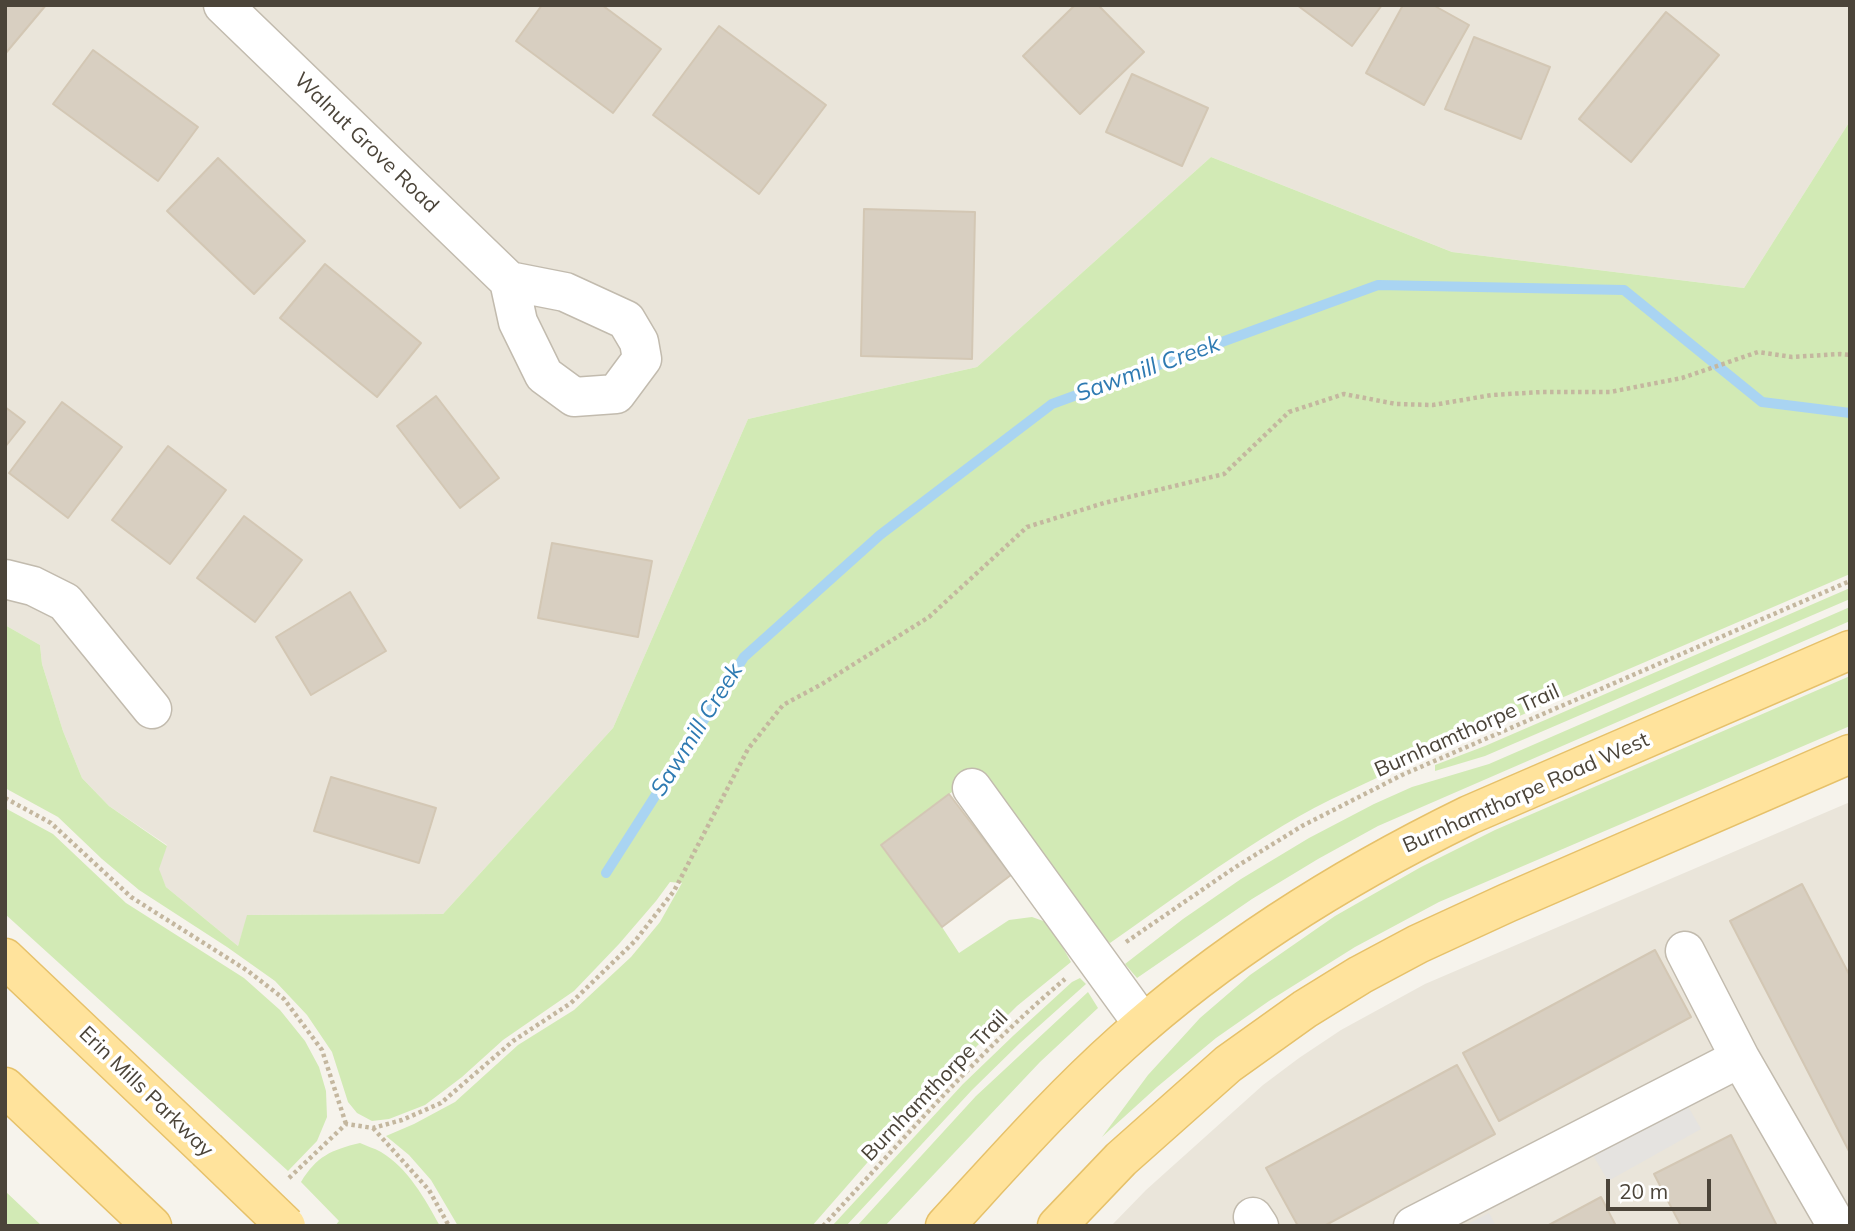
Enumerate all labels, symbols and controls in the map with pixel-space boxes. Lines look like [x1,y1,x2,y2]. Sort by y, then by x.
street label: Walnut Grove Road [289,68,443,218]
water label: Sawmill Creek [1072,330,1224,408]
water label: Sawmill Creek [645,658,749,802]
street label: Burnhamthorpe Trail [1371,679,1563,783]
street label: Burnhamthorpe Road West [1399,727,1653,859]
street label: Burnhamthorpe Trail [857,1005,1013,1167]
street label: Erin Mills Parkway [74,1021,218,1163]
scale bar [1610,1164,1715,1208]
text: 20 m [1619,1178,1668,1204]

